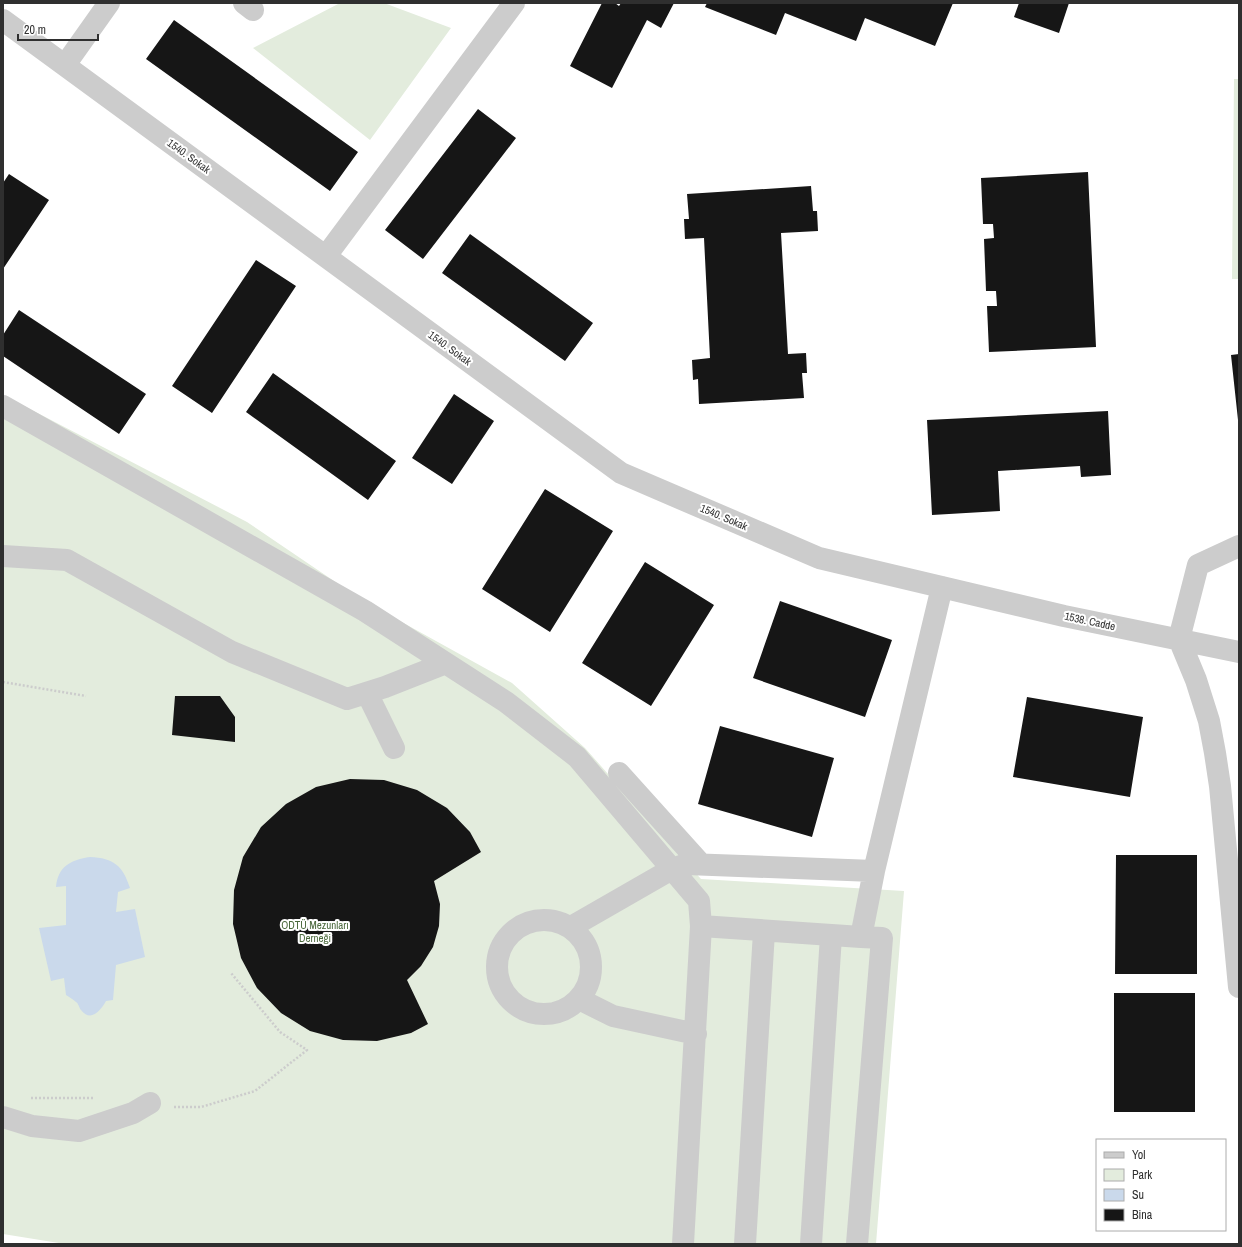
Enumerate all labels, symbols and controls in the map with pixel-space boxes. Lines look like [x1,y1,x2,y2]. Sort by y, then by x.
scale bar [18,16,98,42]
text: 20 m [24,22,46,38]
street label: 1540. Sokak [165,136,214,177]
street label: 1540. Sokak [426,328,475,369]
street label: 1540. Sokak [698,501,750,533]
street label: 1538. Cadde [1063,609,1117,633]
park label: ODTÜ Mezunları Derneği [281,918,349,945]
legend [1096,1139,1226,1231]
text: Yol [1132,1147,1145,1163]
text: Park [1132,1167,1152,1183]
text: Su [1132,1187,1144,1203]
text: Bina [1132,1207,1153,1223]

